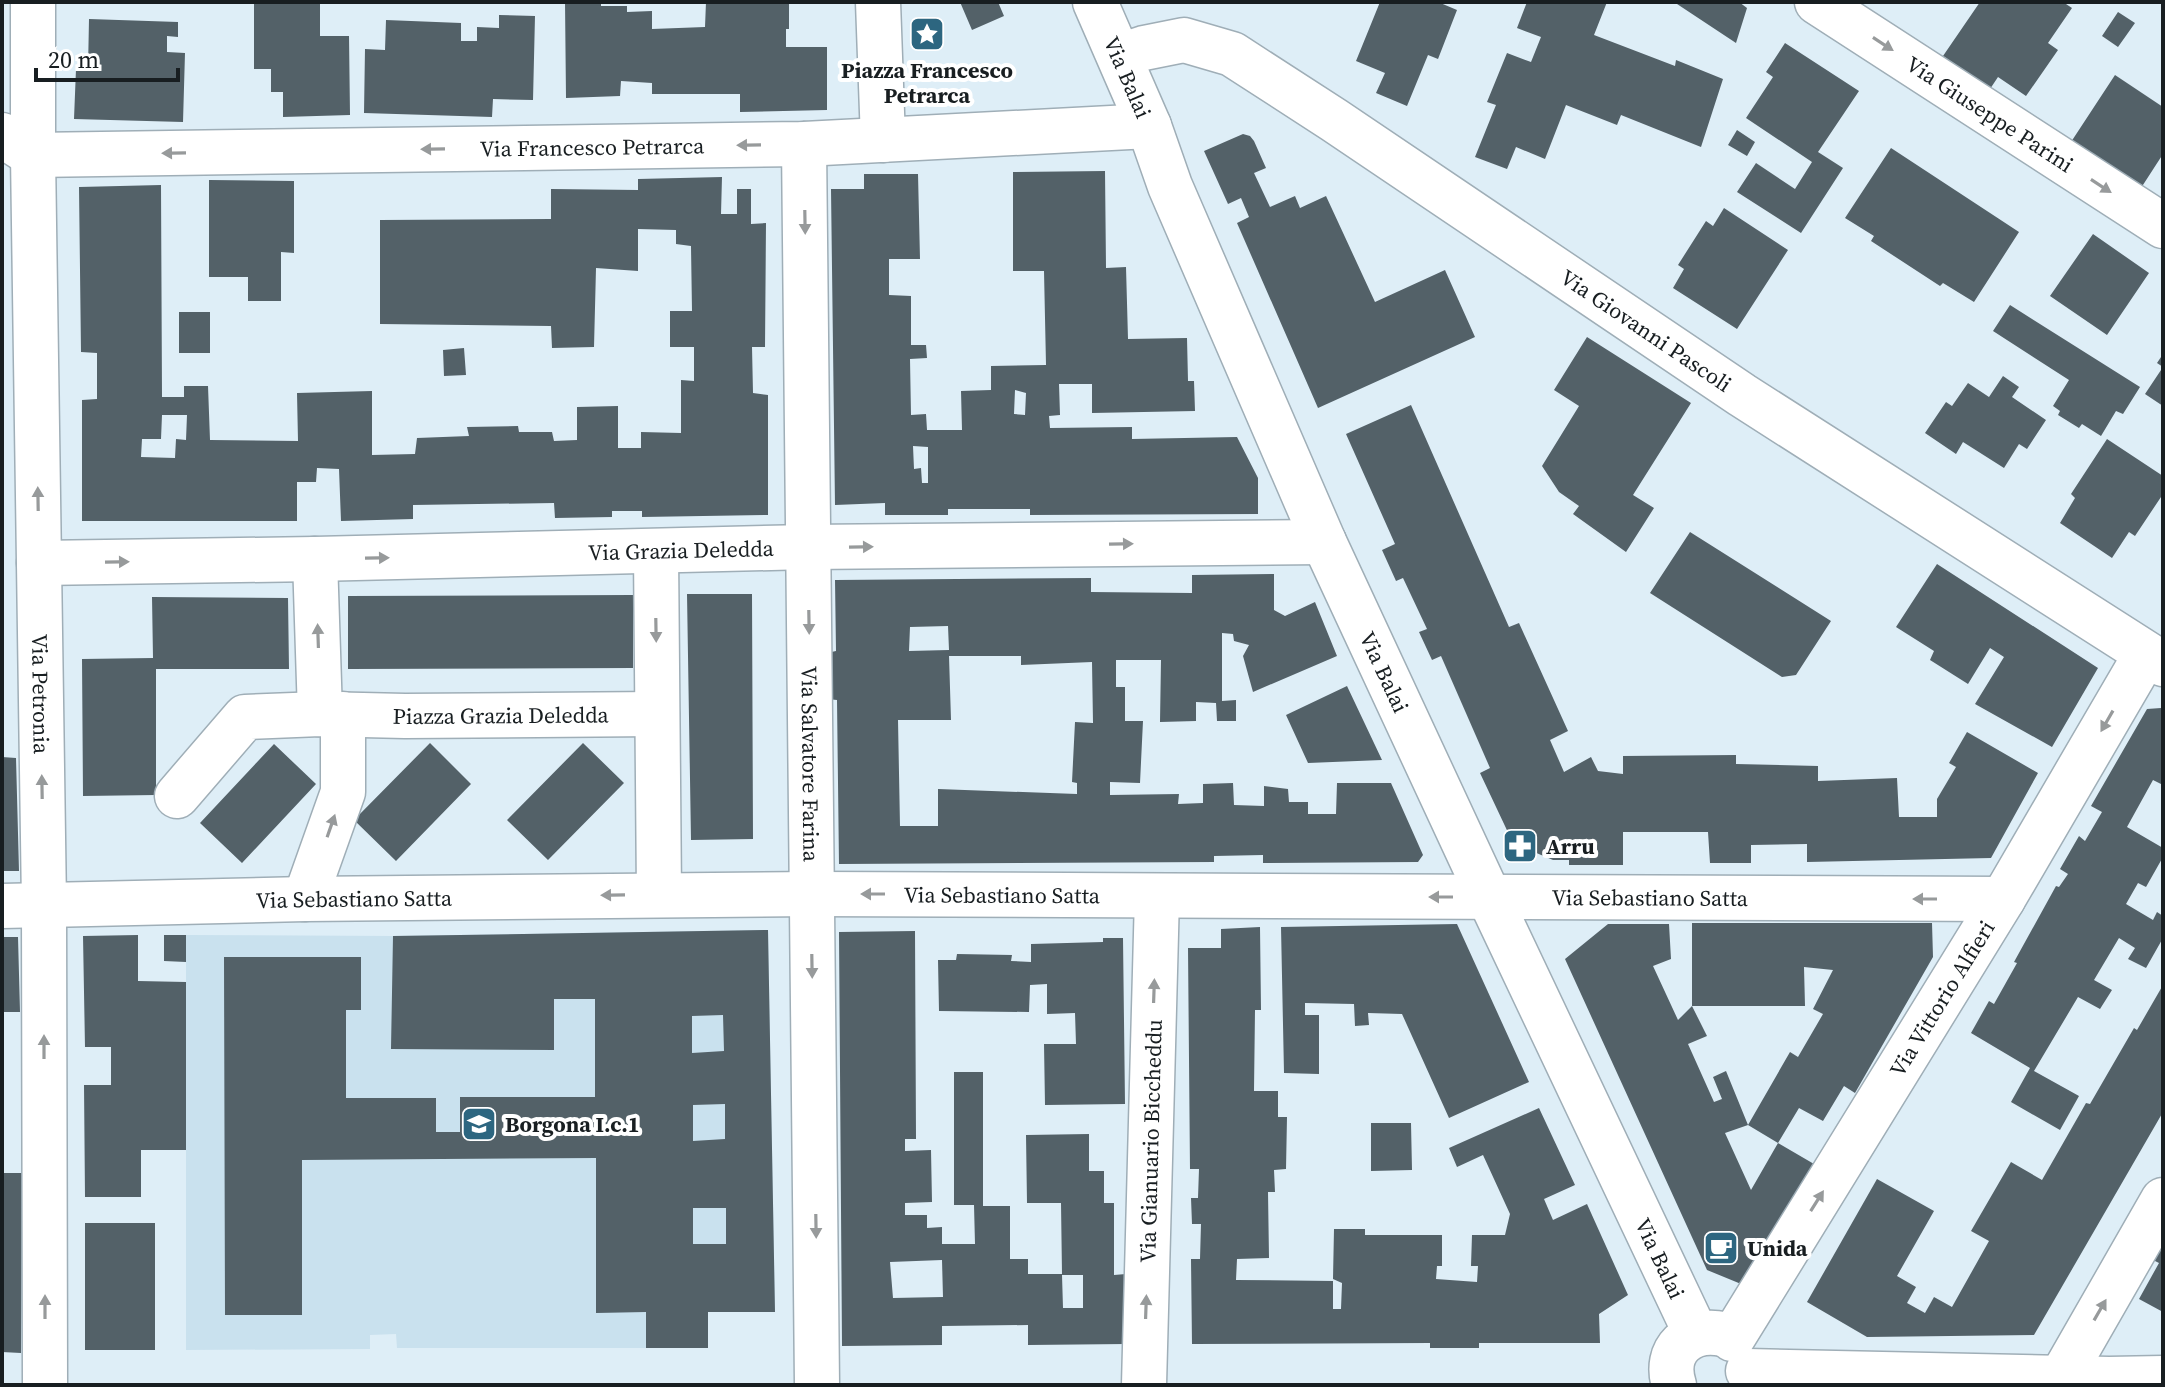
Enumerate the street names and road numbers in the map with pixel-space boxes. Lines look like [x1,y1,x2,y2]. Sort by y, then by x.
street label: Via Balai [1097,32,1159,123]
street label: Via Giuseppe Parini [1900,49,2079,179]
street label: Via Francesco Petrarca [480,130,705,164]
street label: Via Giovanni Pascoli [1555,262,1738,399]
street label: Via Grazia Deledda [588,533,775,567]
street label: Via Balai [1353,627,1416,717]
street label: Via Petronia [25,634,57,755]
street label: Via Salvatore Farina [794,666,827,863]
street label: Piazza Grazia Deledda [392,699,610,731]
street label: Via Sebastiano Satta [904,879,1101,910]
street label: Via Sebastiano Satta [1552,882,1749,913]
street label: Via Sebastiano Satta [255,883,453,915]
street label: Via Vittorio Alfieri [1882,915,2001,1082]
street label: Via Gianuario Biccheddu [1132,1019,1169,1263]
street label: Via Balai [1628,1213,1692,1304]

